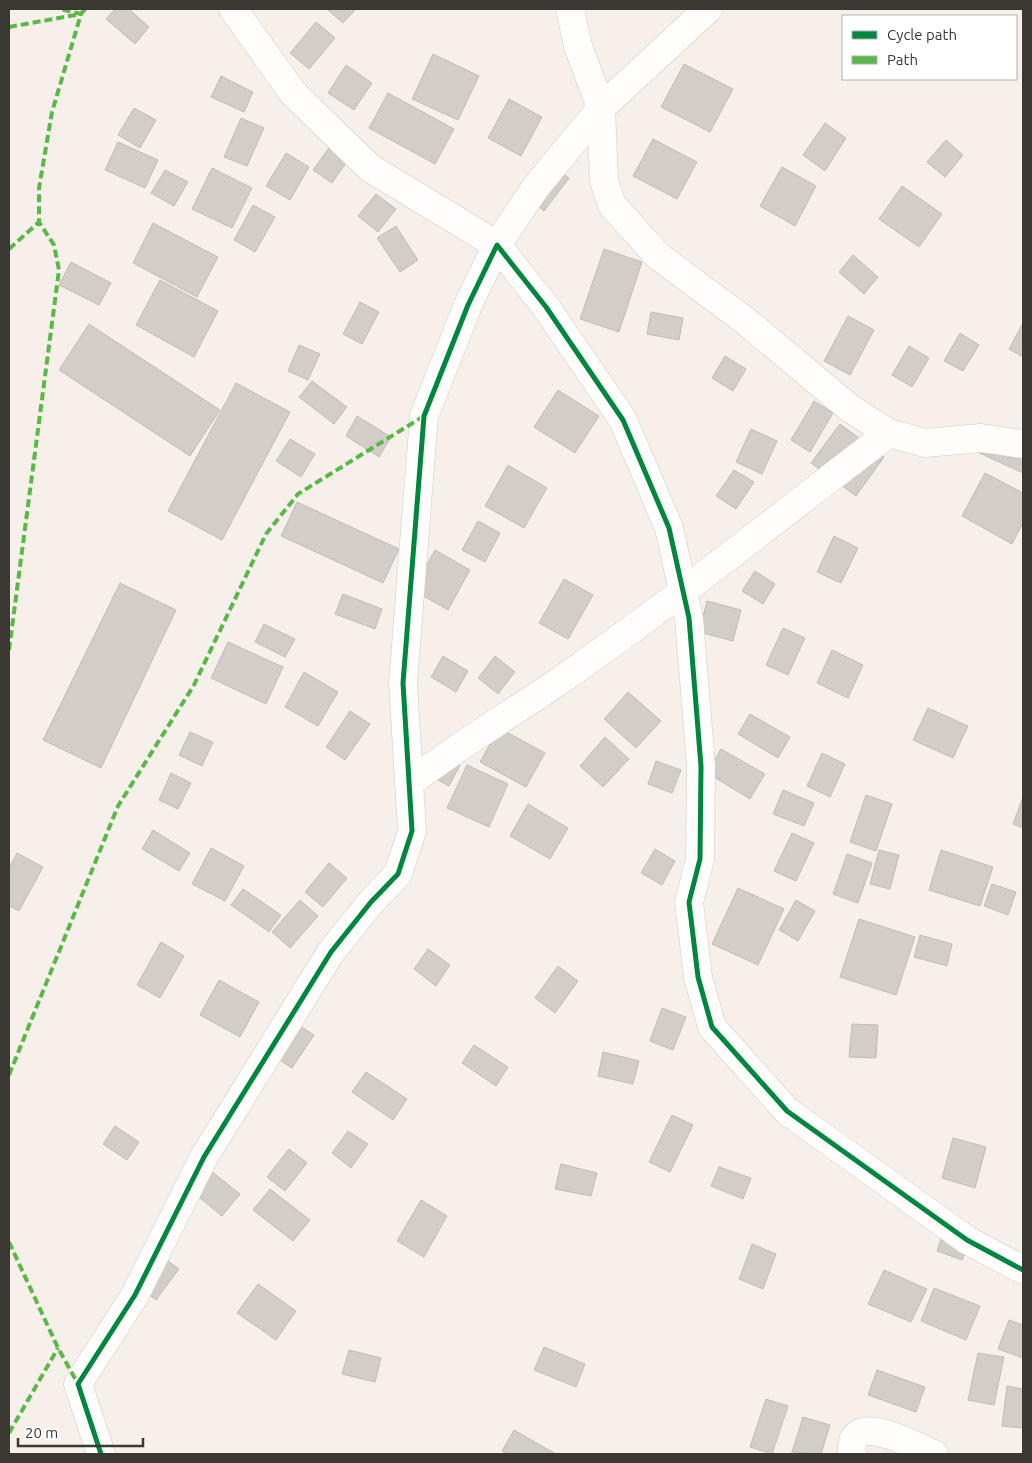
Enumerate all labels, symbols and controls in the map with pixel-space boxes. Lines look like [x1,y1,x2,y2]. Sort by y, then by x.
legend [842,15,1017,80]
text: Cycle path [887,26,957,43]
text: Path [887,51,918,68]
scale bar [18,1416,142,1448]
text: 20 m [25,1424,58,1441]

